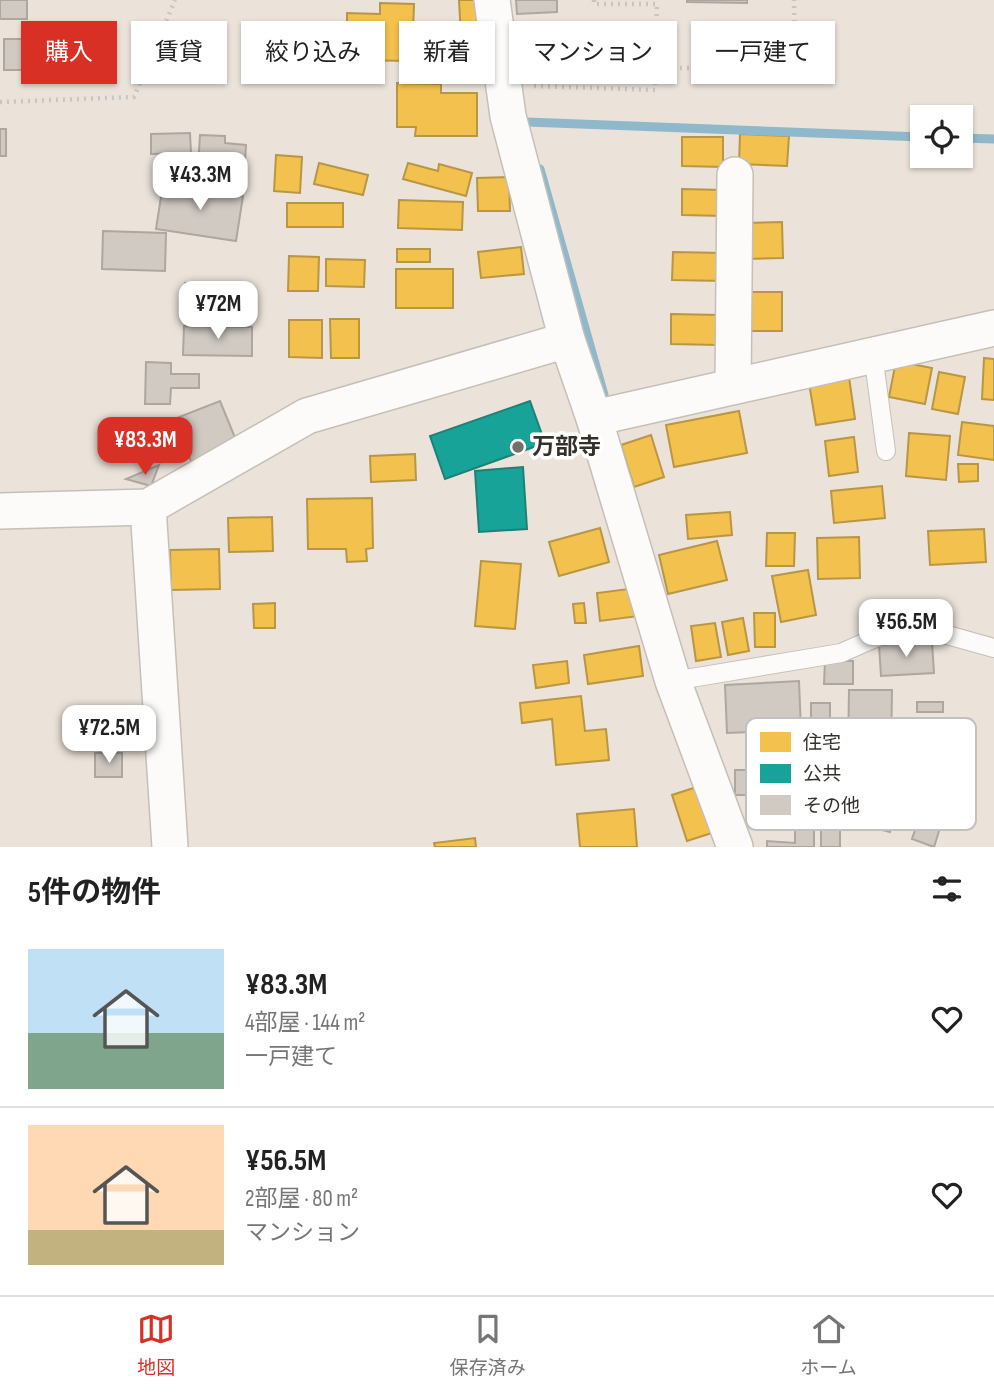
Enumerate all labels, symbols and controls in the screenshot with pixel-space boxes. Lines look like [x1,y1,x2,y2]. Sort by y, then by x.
chip: 購入 [21,21,117,84]
chip: 賃貸 [131,21,227,84]
chip: 絞り込み [241,21,385,84]
chip: 新着 [399,21,495,84]
chip: マンション [509,21,677,84]
chip: 一戸建て [691,21,835,84]
map controls [910,105,973,168]
button: locate [910,105,973,168]
pin: ¥43.3M [143,152,257,212]
text: ¥43.3M [169,161,231,189]
pin: ¥72M [177,282,259,341]
text: ¥72M [195,290,241,318]
pin: ¥83.3M [88,418,202,477]
text: ¥83.3M [113,426,177,454]
place label: 万部寺 [532,433,601,461]
marker: 万部寺 [510,439,526,455]
pin: ¥56.5M [849,600,963,659]
text: ¥56.5M [875,608,937,636]
pin: ¥72.5M [52,706,166,765]
text: ¥72.5M [78,714,140,742]
legend [746,718,976,830]
text: 住宅 [803,732,841,755]
text: 公共 [803,763,841,786]
text: その他 [803,795,860,818]
icon: filters [928,870,966,908]
text: 5件の物件 [28,875,161,911]
text: ¥83.3M [245,967,327,1003]
icon: home [84,977,168,1061]
icon: heart [928,1000,966,1038]
text: 4部屋 · 144 m² [245,1009,365,1037]
text: 一戸建て [245,1043,337,1071]
text: ¥56.5M [245,1143,326,1179]
icon: home [84,1153,168,1237]
icon: heart [928,1176,966,1214]
text: 2部屋 · 80 m² [245,1185,358,1213]
text: マンション [245,1219,360,1247]
tab: 地図 [137,1310,175,1380]
tab: 保存済み [450,1310,526,1380]
tab: ホーム [800,1310,857,1380]

